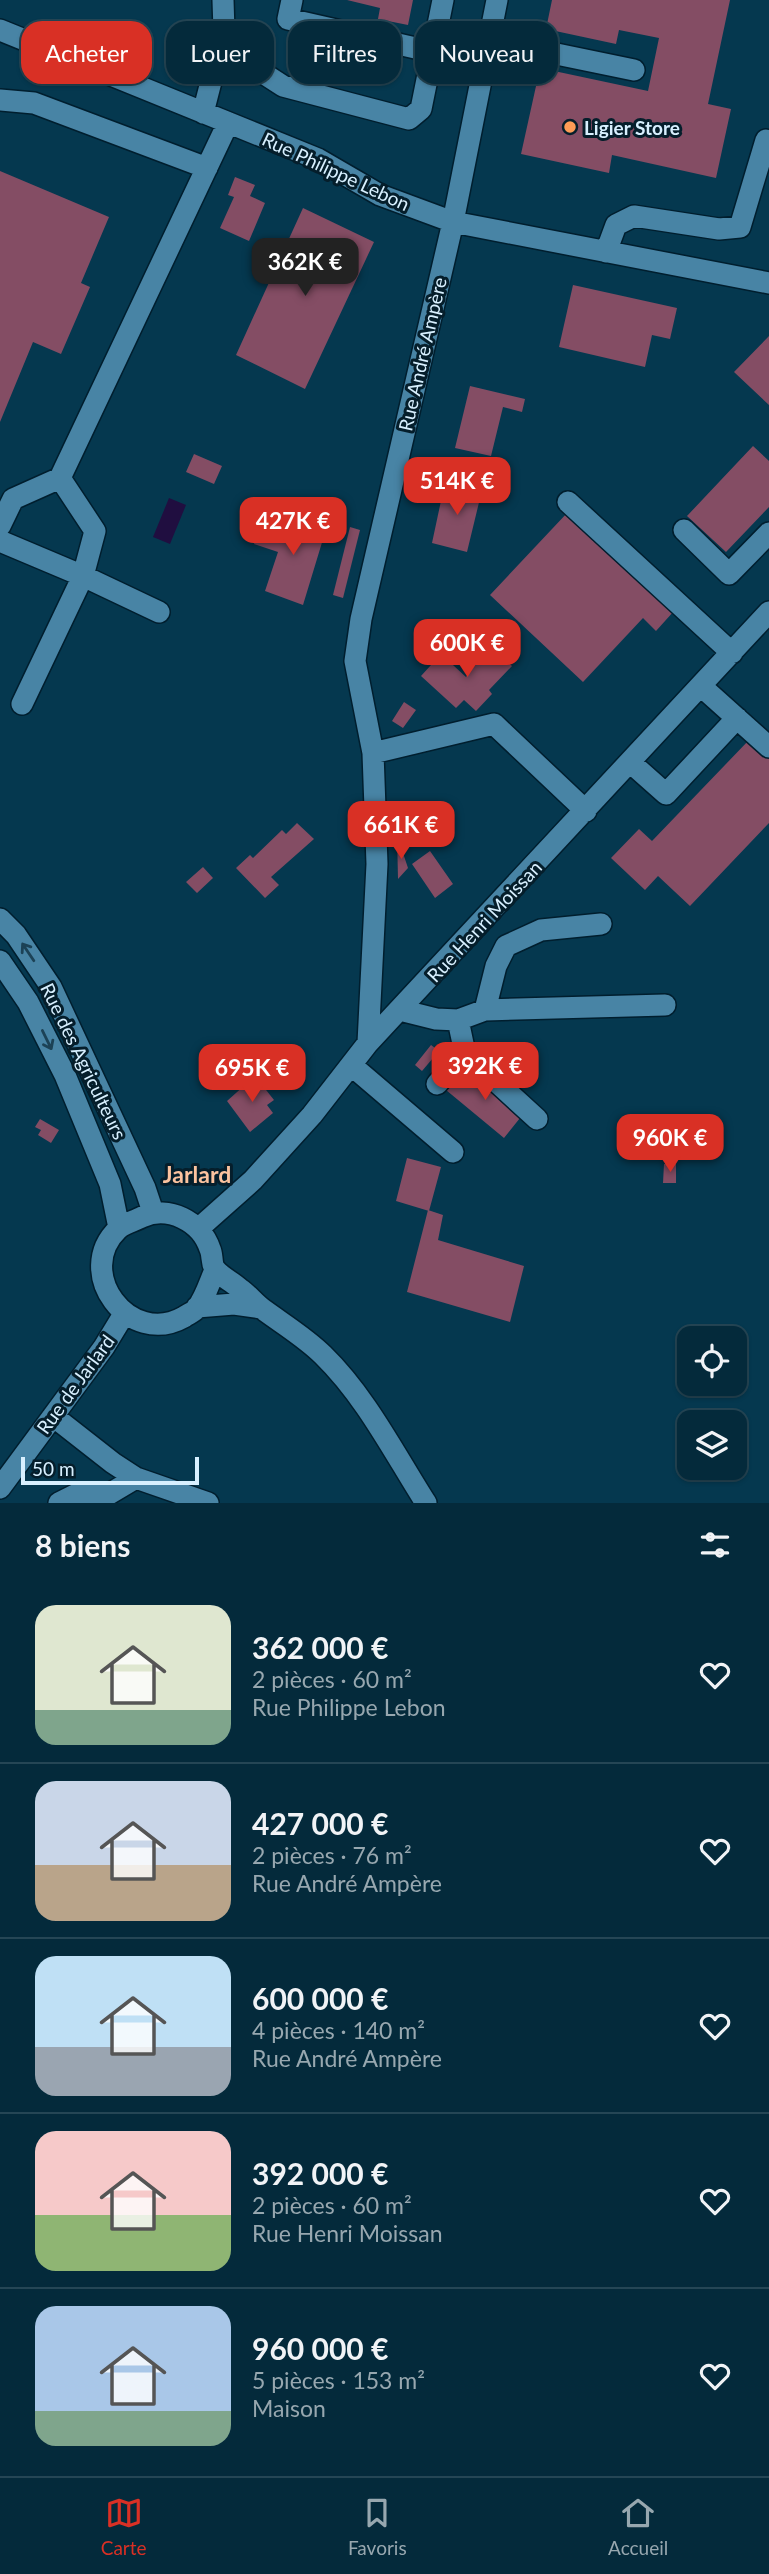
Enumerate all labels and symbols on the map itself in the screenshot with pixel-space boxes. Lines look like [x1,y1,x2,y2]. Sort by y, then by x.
place label: Ligier Store [584,116,680,139]
marker: Ligier Store [562,119,578,135]
street label: Rue Philippe Lebon [259,127,413,215]
pin: 362K € [248,238,362,298]
street label: Rue André Ampère [393,275,451,433]
pin: 514K € [400,458,514,517]
pin: 427K € [236,498,350,557]
pin: 600K € [410,620,524,679]
pin: 661K € [344,802,458,861]
street label: Rue Henri Moissan [422,856,546,986]
one-way arrow [21,943,35,963]
street label: Rue des Agriculteurs [36,979,132,1143]
one-way arrow [41,1029,55,1050]
pin: 392K € [428,1042,542,1102]
pin: 695K € [195,1044,309,1104]
pin: 960K € [613,1114,727,1174]
district label: Jarlard [163,1160,231,1188]
street label: Rue de Jarlard [31,1330,119,1438]
scale bar [21,1454,200,1486]

